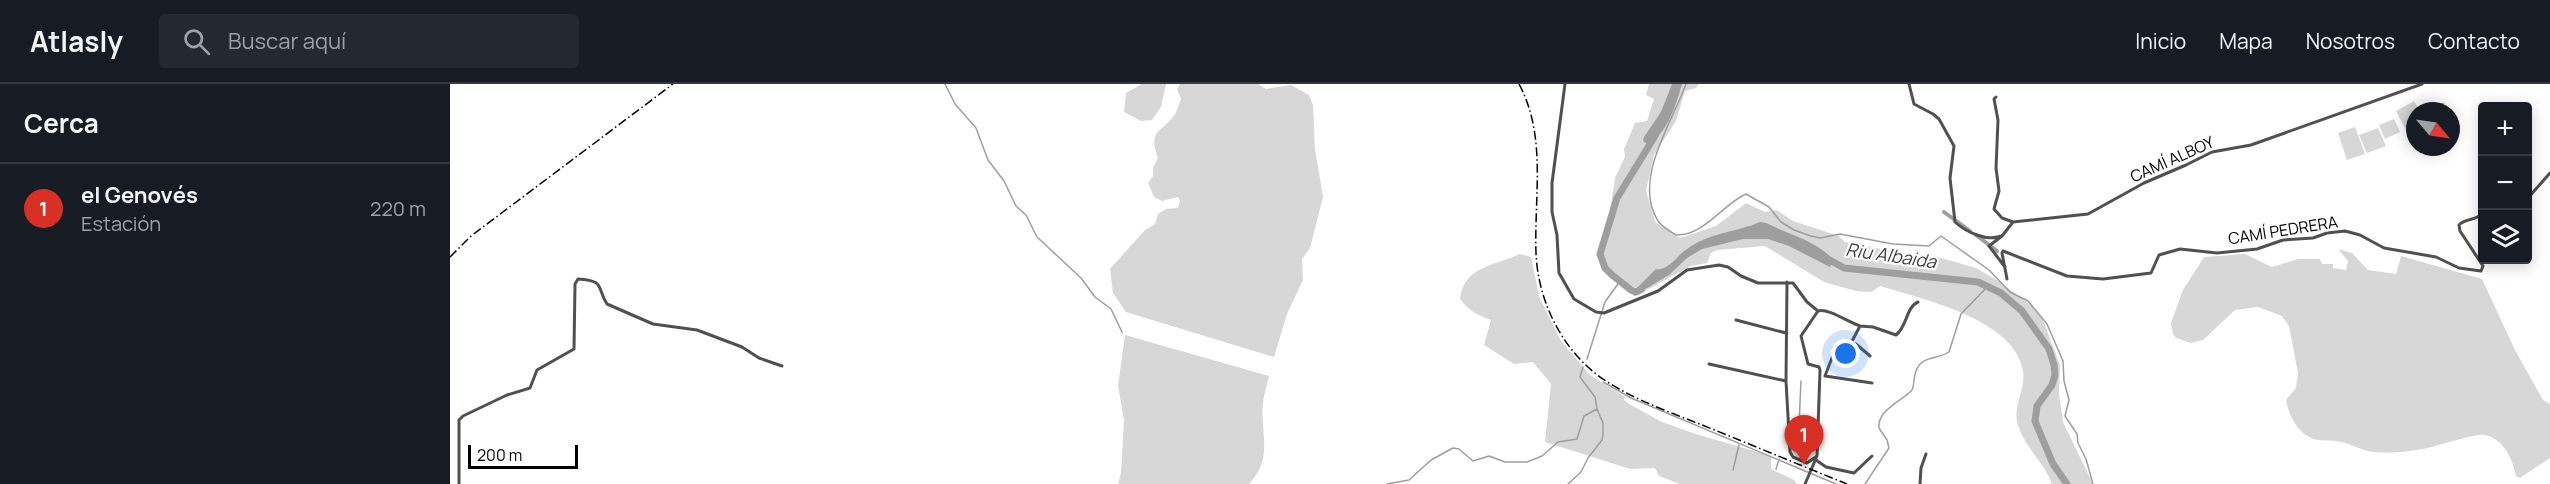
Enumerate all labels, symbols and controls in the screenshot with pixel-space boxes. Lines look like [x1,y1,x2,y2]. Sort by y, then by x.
search box [159,14,579,68]
text: Atlasly [30,22,123,60]
icon: search [180,25,213,58]
text: Buscar aquí [228,26,346,56]
text: Inicio [2135,27,2186,55]
text: Mapa [2219,27,2273,55]
text: Nosotros [2306,27,2395,55]
text: Contacto [2428,27,2520,55]
north arrow [2406,102,2460,156]
map controls [2478,102,2532,264]
button: + [2478,102,2532,156]
text: Cerca [24,105,99,141]
street label: CAMÍ ALBOY [2127,131,2218,187]
button: − [2478,156,2532,210]
text: el Genovés [81,180,198,210]
text: 1 [39,195,48,222]
text: 220 m [370,195,426,222]
text: Estación [81,210,161,237]
street label: CAMÍ PEDRERA [2227,210,2339,250]
button: layers [2478,210,2532,264]
water label: Riu Albaida [1844,237,1939,273]
your location [1831,339,1860,368]
pin: 1 [1784,416,1824,465]
scale bar [468,442,578,470]
text: 200 m [477,444,522,466]

